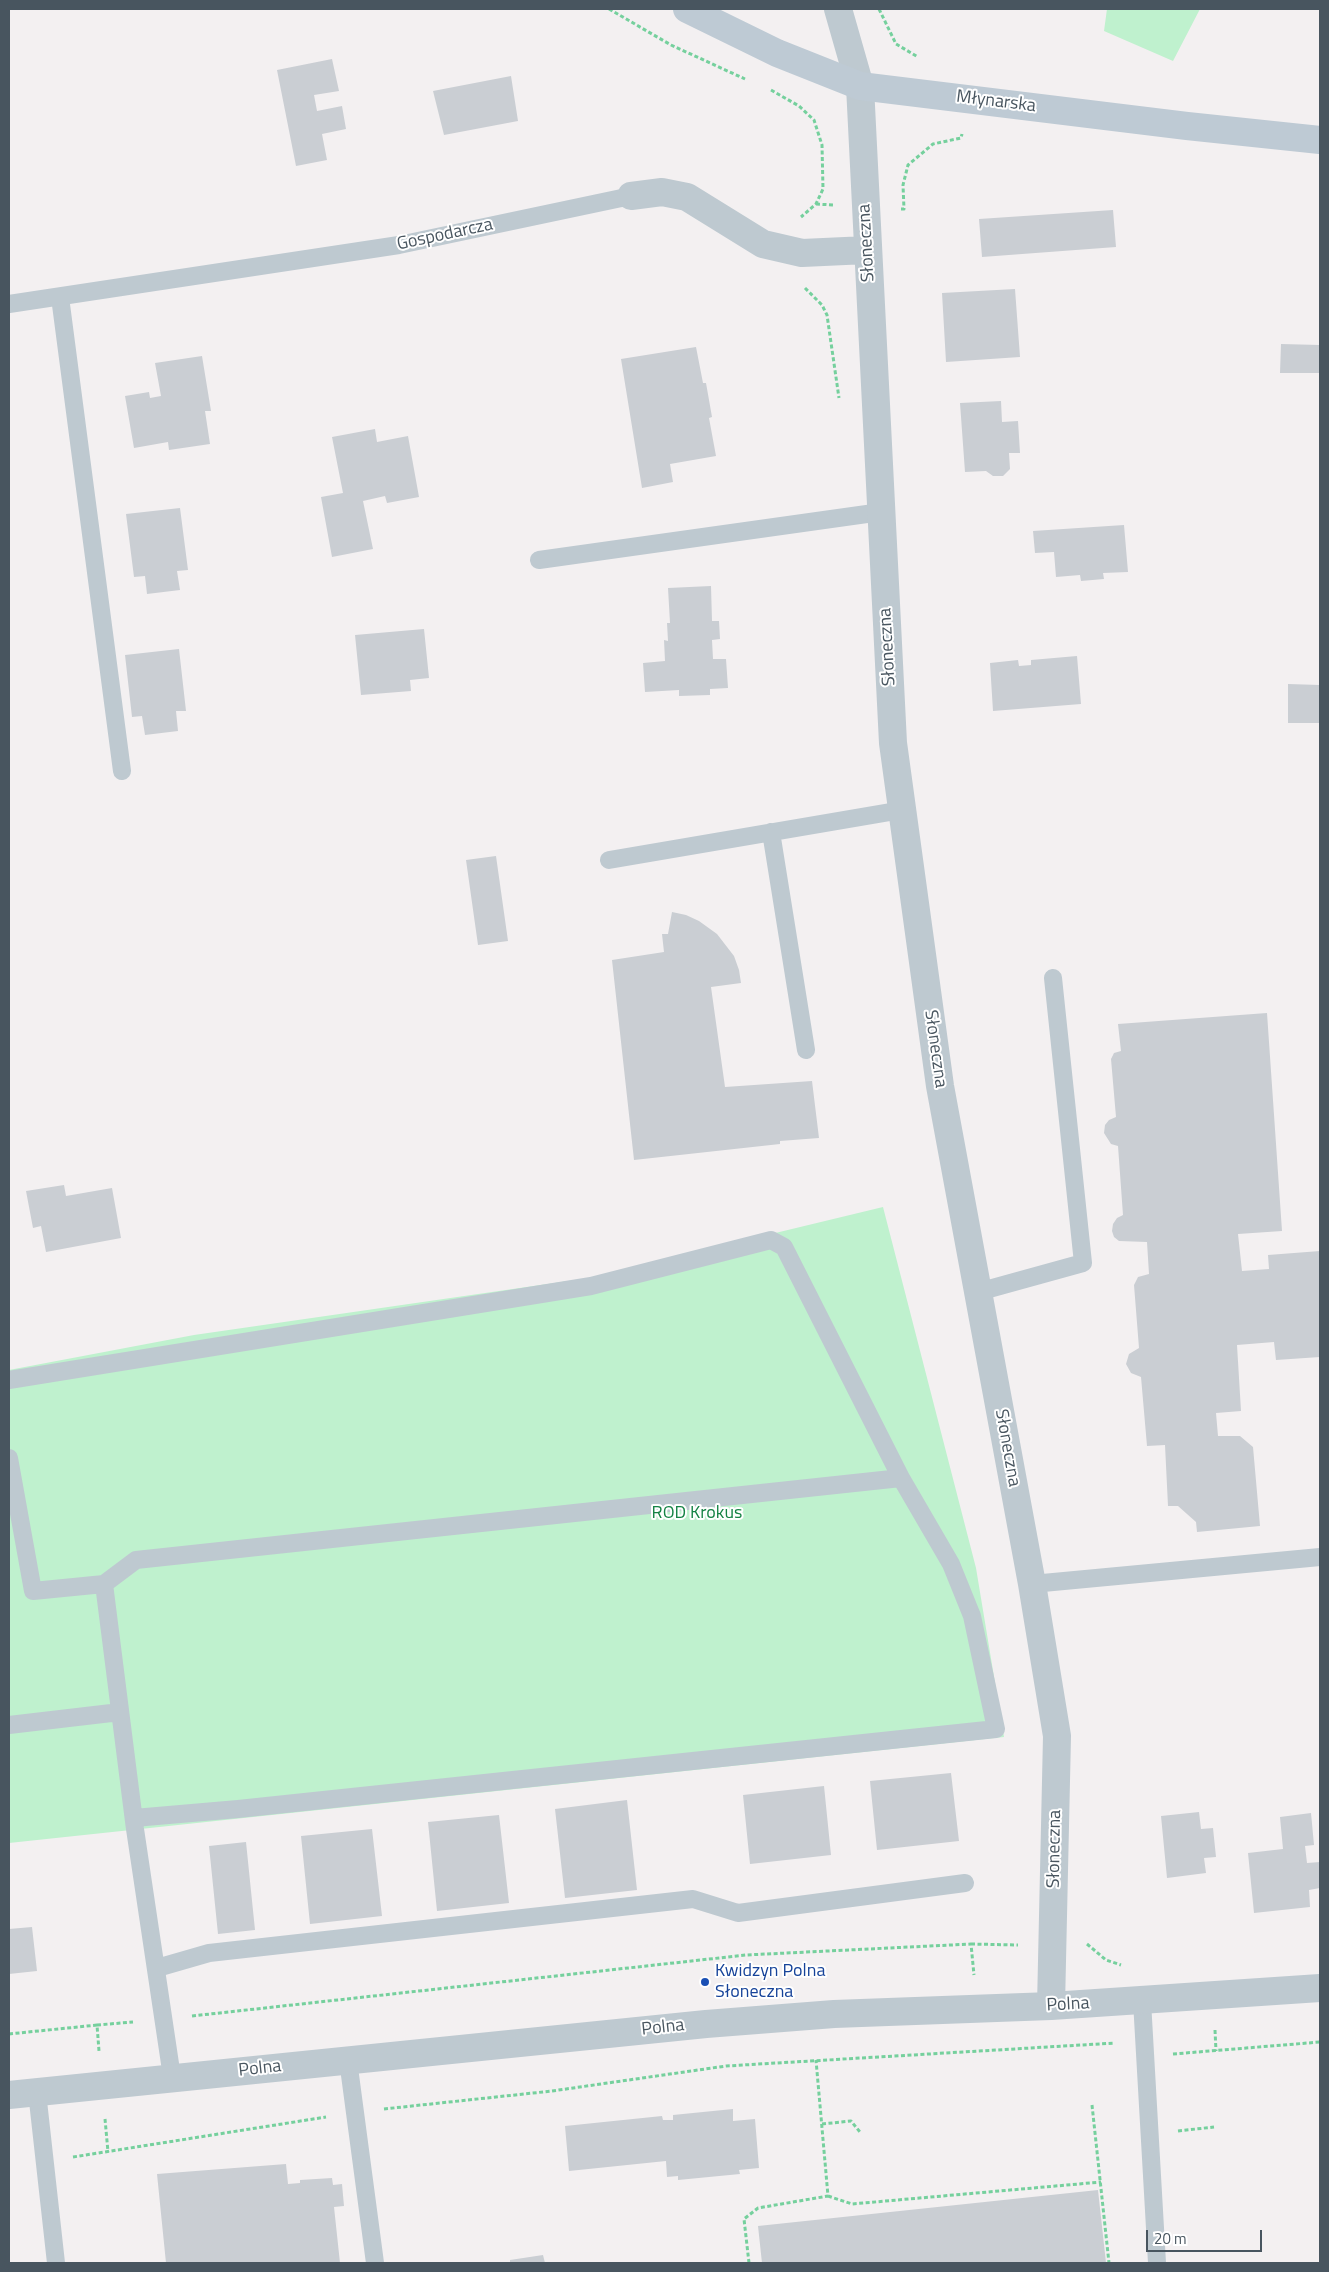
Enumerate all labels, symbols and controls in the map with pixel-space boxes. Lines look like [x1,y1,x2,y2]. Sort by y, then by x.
street label: Młynarska [955,86,1037,118]
street label: Słoneczna [854,203,880,283]
street label: Gospodarcza [395,214,495,256]
street label: Słoneczna [875,607,901,687]
street label: Słoneczna [919,1009,951,1089]
street label: Słoneczna [990,1408,1024,1488]
park label: ROD Krokus [652,1503,742,1525]
street label: Słoneczna [1044,1810,1066,1888]
place label: Kwidzyn Polna Słoneczna [715,1961,825,2004]
marker: Kwidzyn Polna Słoneczna [699,1976,711,1988]
street label: Polna [1046,1993,1090,2017]
street label: Polna [641,2015,685,2041]
street label: Polna [238,2056,282,2082]
scale bar [1149,2220,1265,2252]
text: 20 m [1154,2227,1187,2250]

